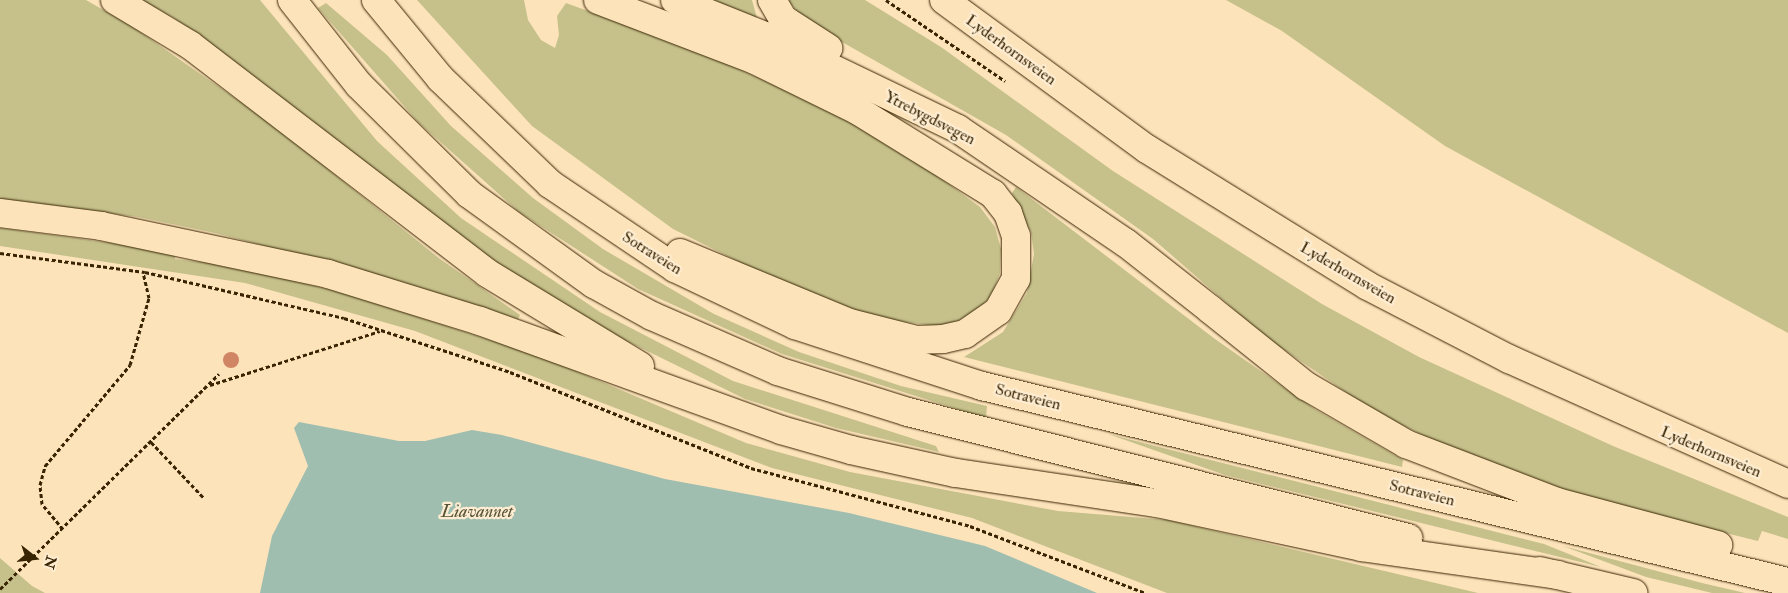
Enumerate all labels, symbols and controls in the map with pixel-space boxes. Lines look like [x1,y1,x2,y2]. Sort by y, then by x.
street label: Lyderhornsveien [962,11,1060,89]
street label: Ytrebygdsvegen [881,87,979,149]
street label: Sotraveien [619,227,685,279]
street label: Lyderhornsveien [1297,238,1399,308]
street label: Sotraveien [993,380,1063,414]
street label: Lyderhornsveien [1658,422,1764,482]
street label: Sotraveien [1387,476,1457,510]
water label: Liavannet [441,501,513,523]
north arrow [10,533,60,583]
text: N [40,554,60,571]

